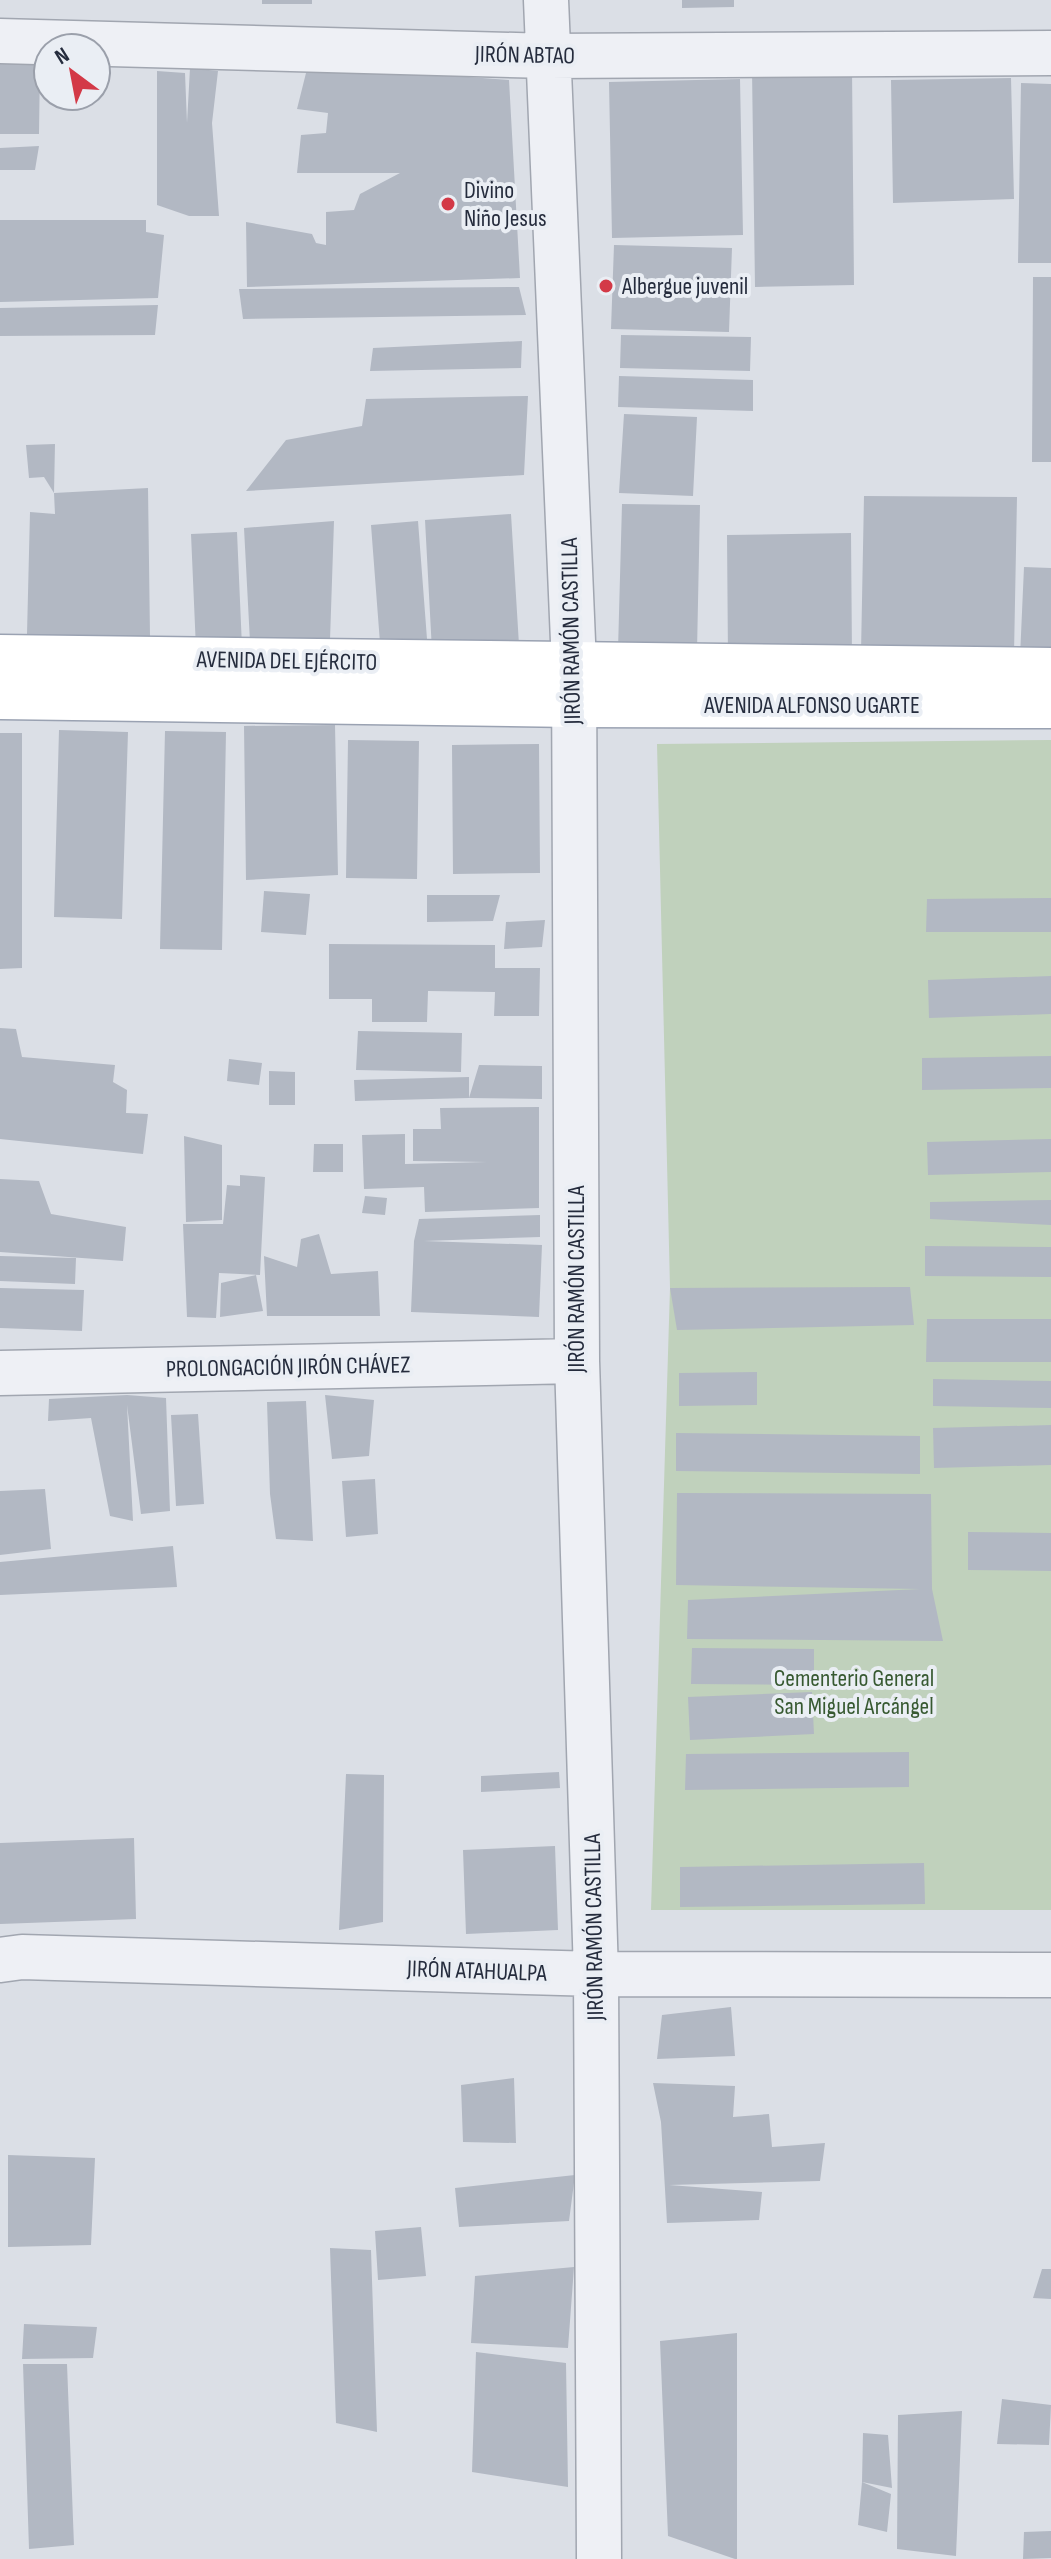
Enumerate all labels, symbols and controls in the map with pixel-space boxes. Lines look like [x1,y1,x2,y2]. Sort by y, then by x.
north arrow [32,32,112,112]
street label: JIRÓN ABTAO [474,40,575,70]
text: N [50,42,74,71]
place label: Divino Niño Jesus [464,176,547,233]
marker: Divino Niño Jesus [439,195,457,213]
place label: Albergue juvenil [621,272,748,301]
marker: Albergue juvenil [597,277,615,295]
street label: JIRÓN RAMÓN CASTILLA [555,537,587,726]
street label: AVENIDA DEL EJÉRCITO [195,645,378,677]
street label: AVENIDA ALFONSO UGARTE [703,691,920,720]
street label: JIRÓN RAMÓN CASTILLA [562,1185,591,1373]
street label: PROLONGACIÓN JIRÓN CHÁVEZ [165,1350,411,1384]
park label: Cementerio General San Miguel Arcángel [774,1664,934,1721]
street label: JIRÓN RAMÓN CASTILLA [578,1833,610,2022]
street label: JIRÓN ATAHUALPA [406,1954,548,1988]

